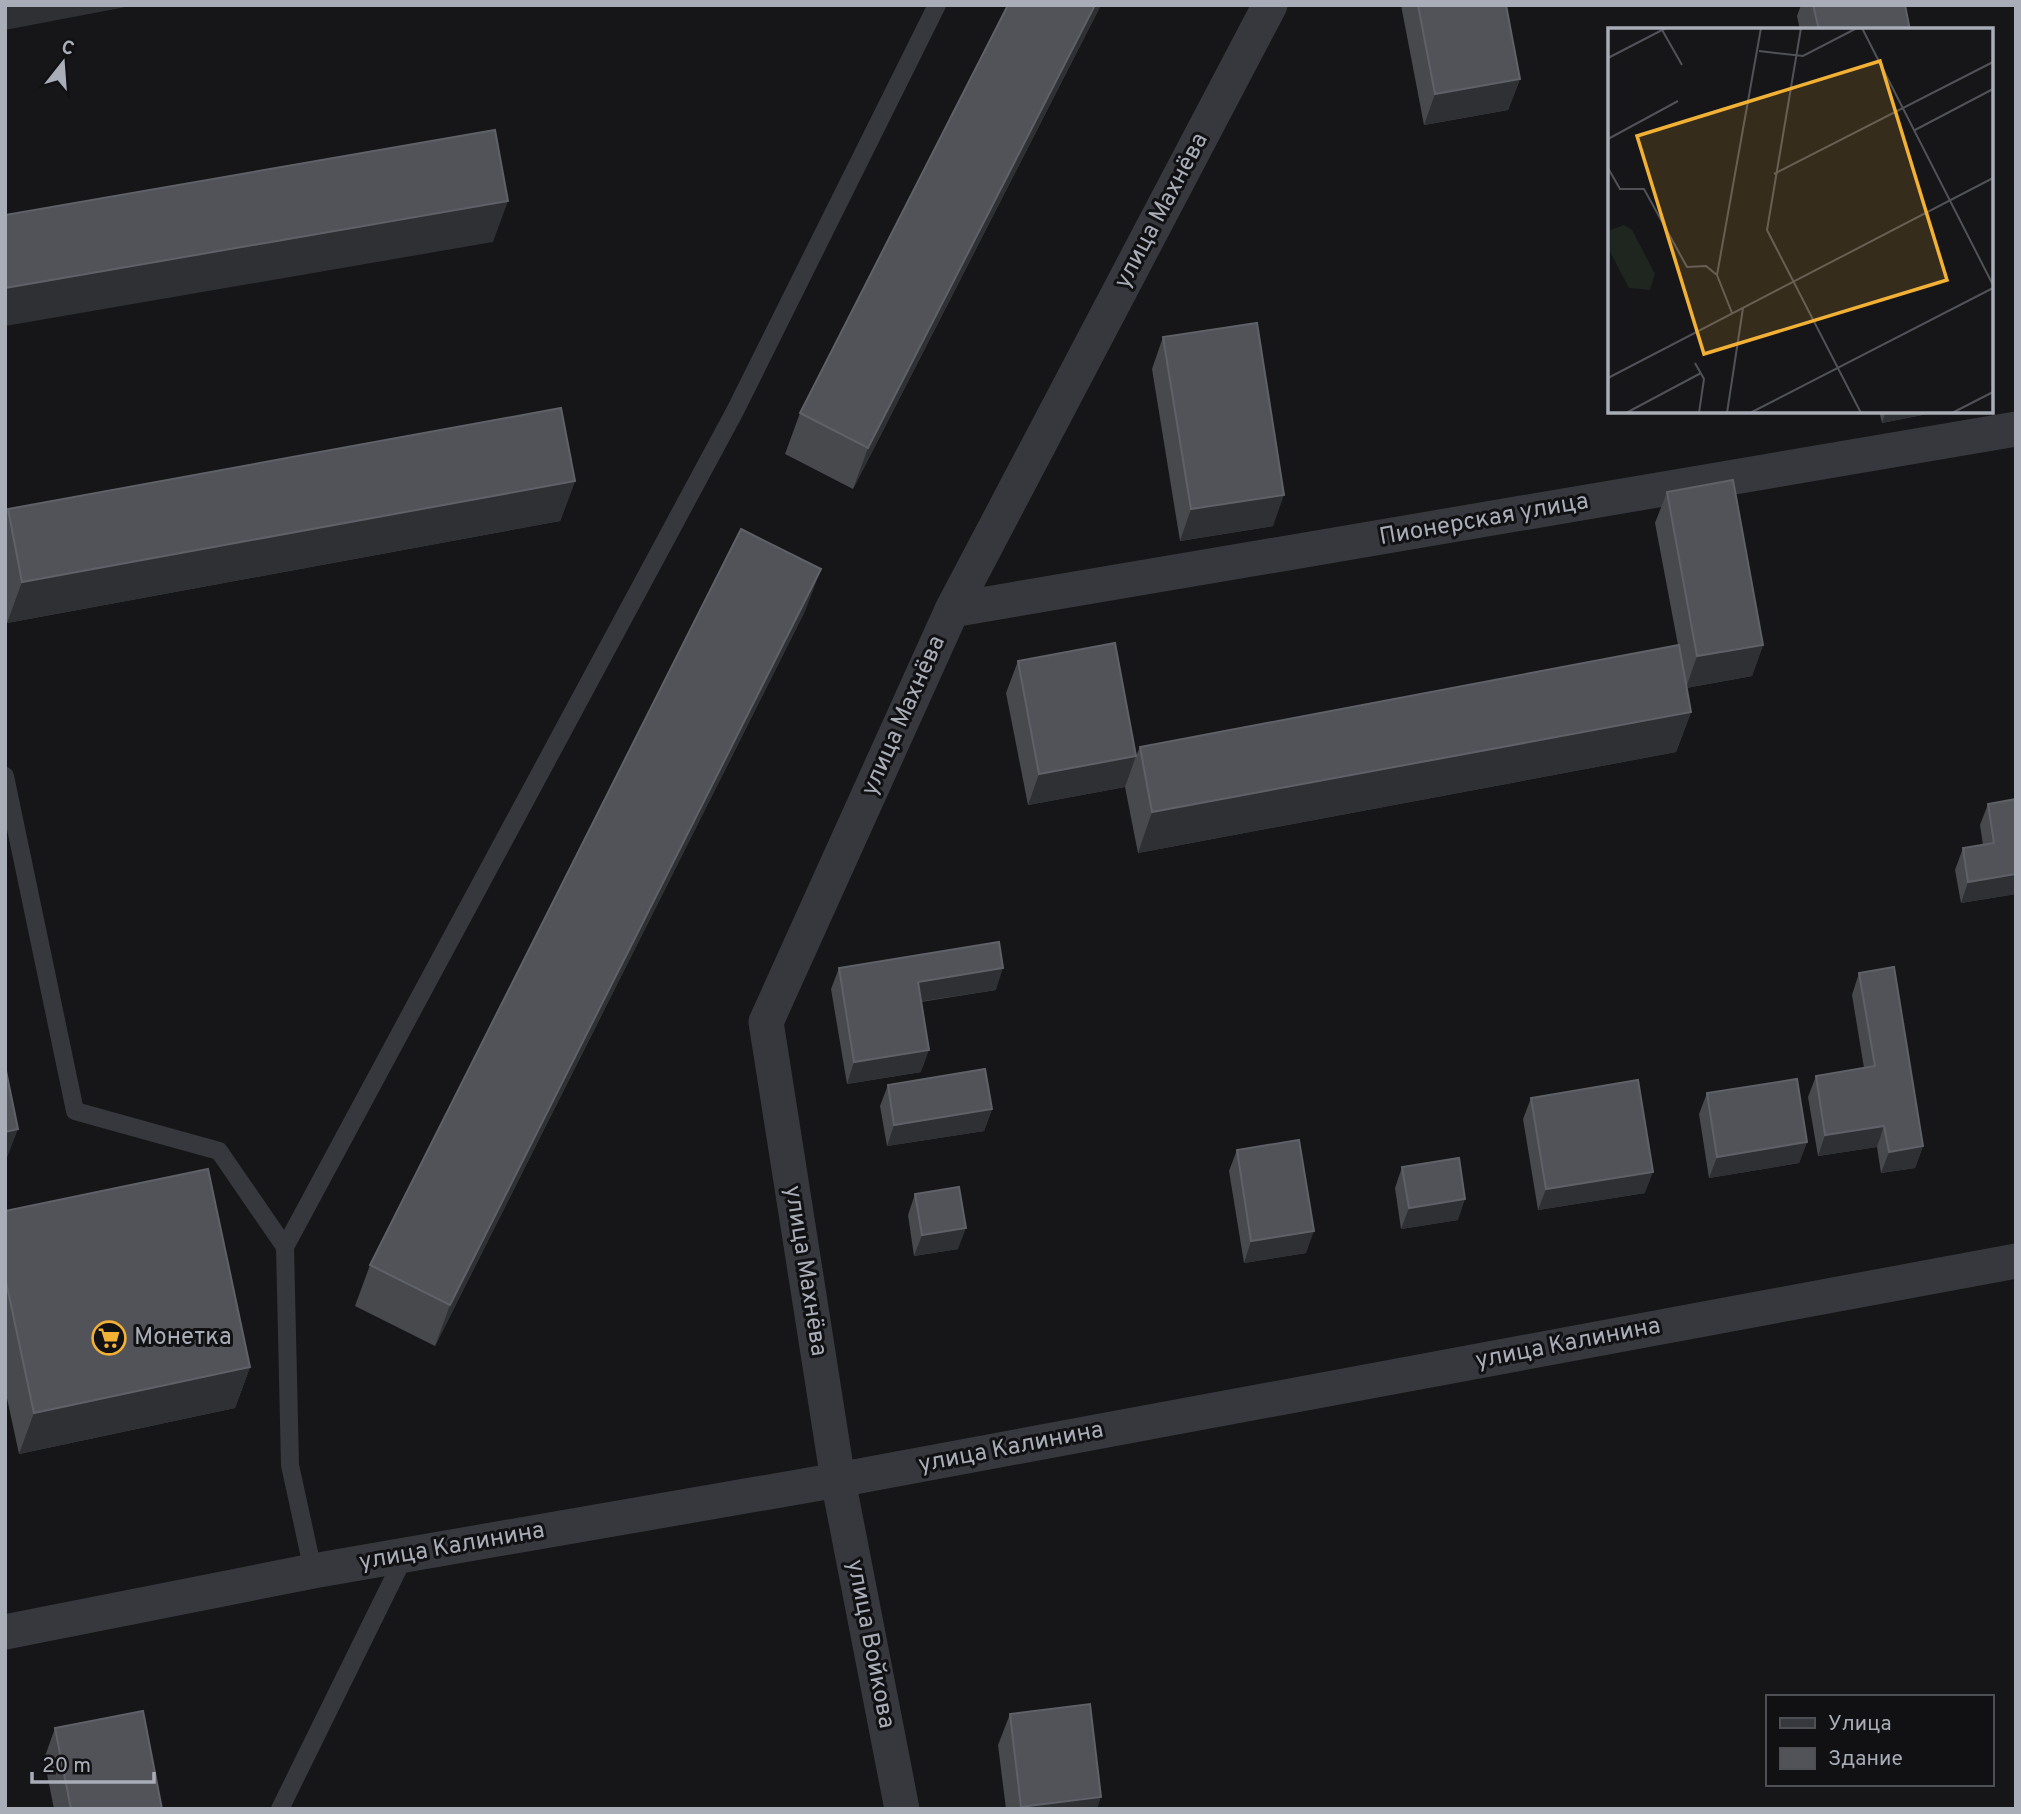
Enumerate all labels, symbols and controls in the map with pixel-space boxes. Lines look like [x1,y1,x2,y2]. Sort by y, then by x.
north arrow [28,28,98,98]
inset map [1608,28,1993,413]
text: С [58,35,77,62]
street label: улица Махнёва [1108,128,1216,294]
street label: Пионерская улица [1377,487,1591,553]
street label: улица Махнёва [855,631,953,801]
street label: улица Махнёва [777,1184,833,1358]
street label: улица Калинина [1473,1311,1663,1377]
supermarket icon: Монетка [90,1319,128,1357]
place label: Монетка [134,1323,232,1353]
street label: улица Калинина [916,1415,1106,1481]
street label: улица Калинина [357,1516,547,1578]
street label: улица Войкова [839,1557,901,1731]
legend [1766,1695,1993,1786]
text: Улица [1828,1711,1892,1738]
scale bar [32,1741,154,1785]
text: Здание [1828,1746,1903,1773]
text: 20 m [42,1753,91,1780]

